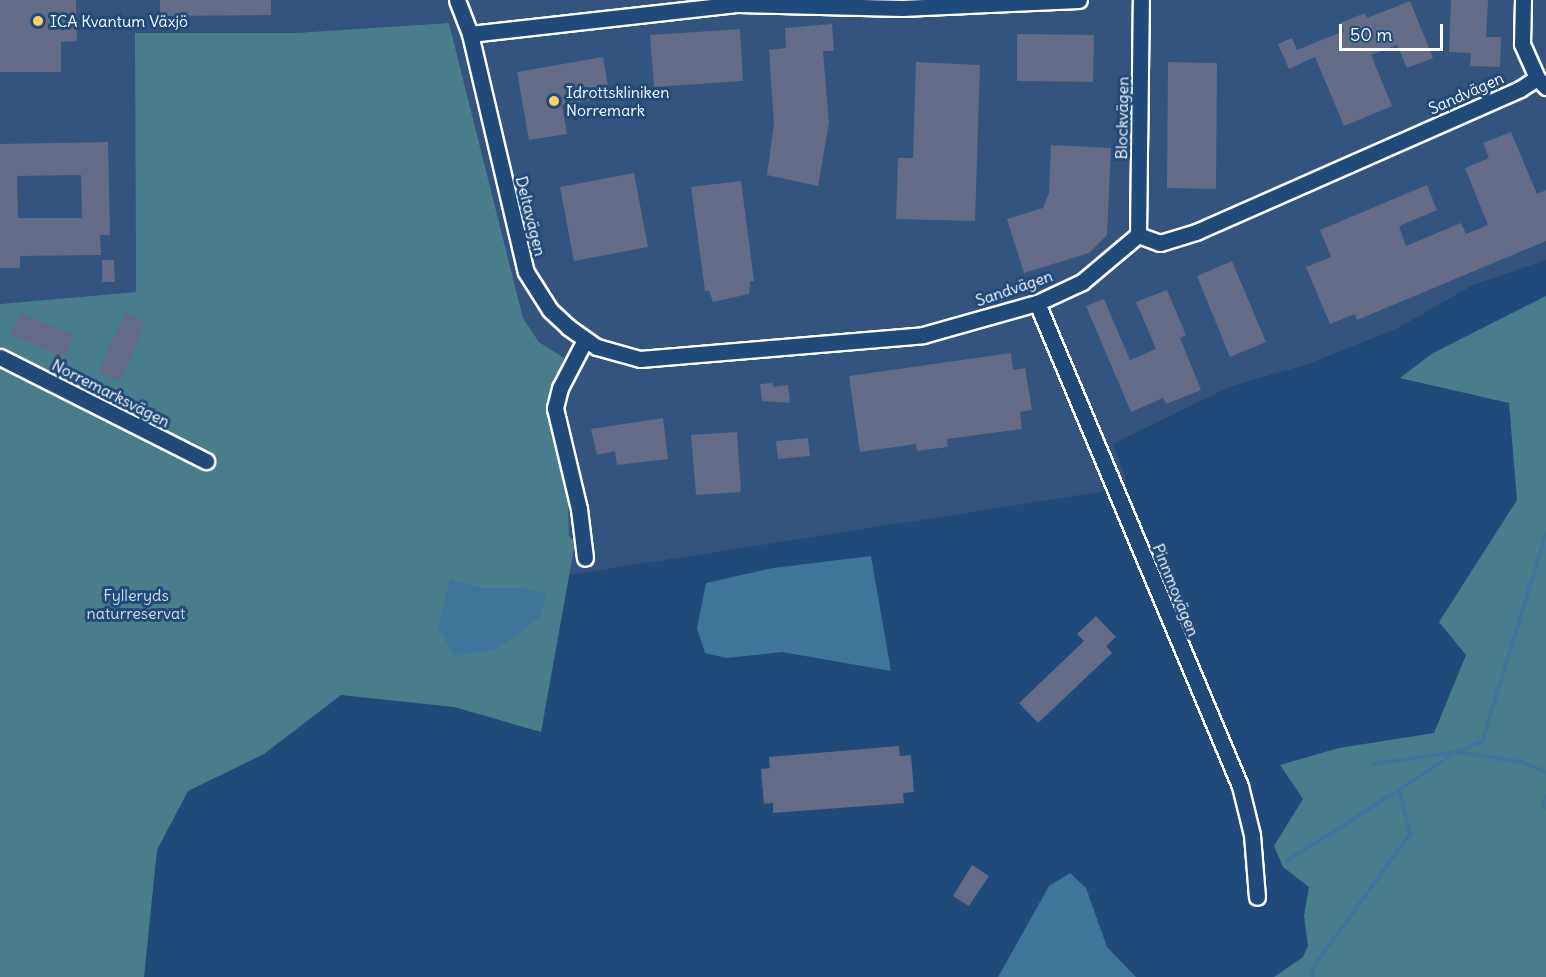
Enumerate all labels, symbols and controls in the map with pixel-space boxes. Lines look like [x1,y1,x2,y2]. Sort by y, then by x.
place label: ICA Kvantum Växjö [50,11,188,31]
scale bar [1342,12,1446,50]
marker: ICA Kvantum Växjö [31,14,45,28]
text: 50 m [1350,23,1392,46]
street label: Sandvägen [1425,68,1507,118]
street label: Blockvägen [1112,76,1132,160]
place label: Idrottskliniken Norremark [566,82,670,120]
marker: Idrottskliniken Norremark [547,94,561,108]
street label: Deltavägen [512,174,550,258]
street label: Sandvägen [973,266,1055,310]
street label: Norremarksvägen [49,355,173,431]
street label: Pinnmovägen [1149,541,1203,639]
park label: Fylleryds naturreservat [87,585,185,623]

